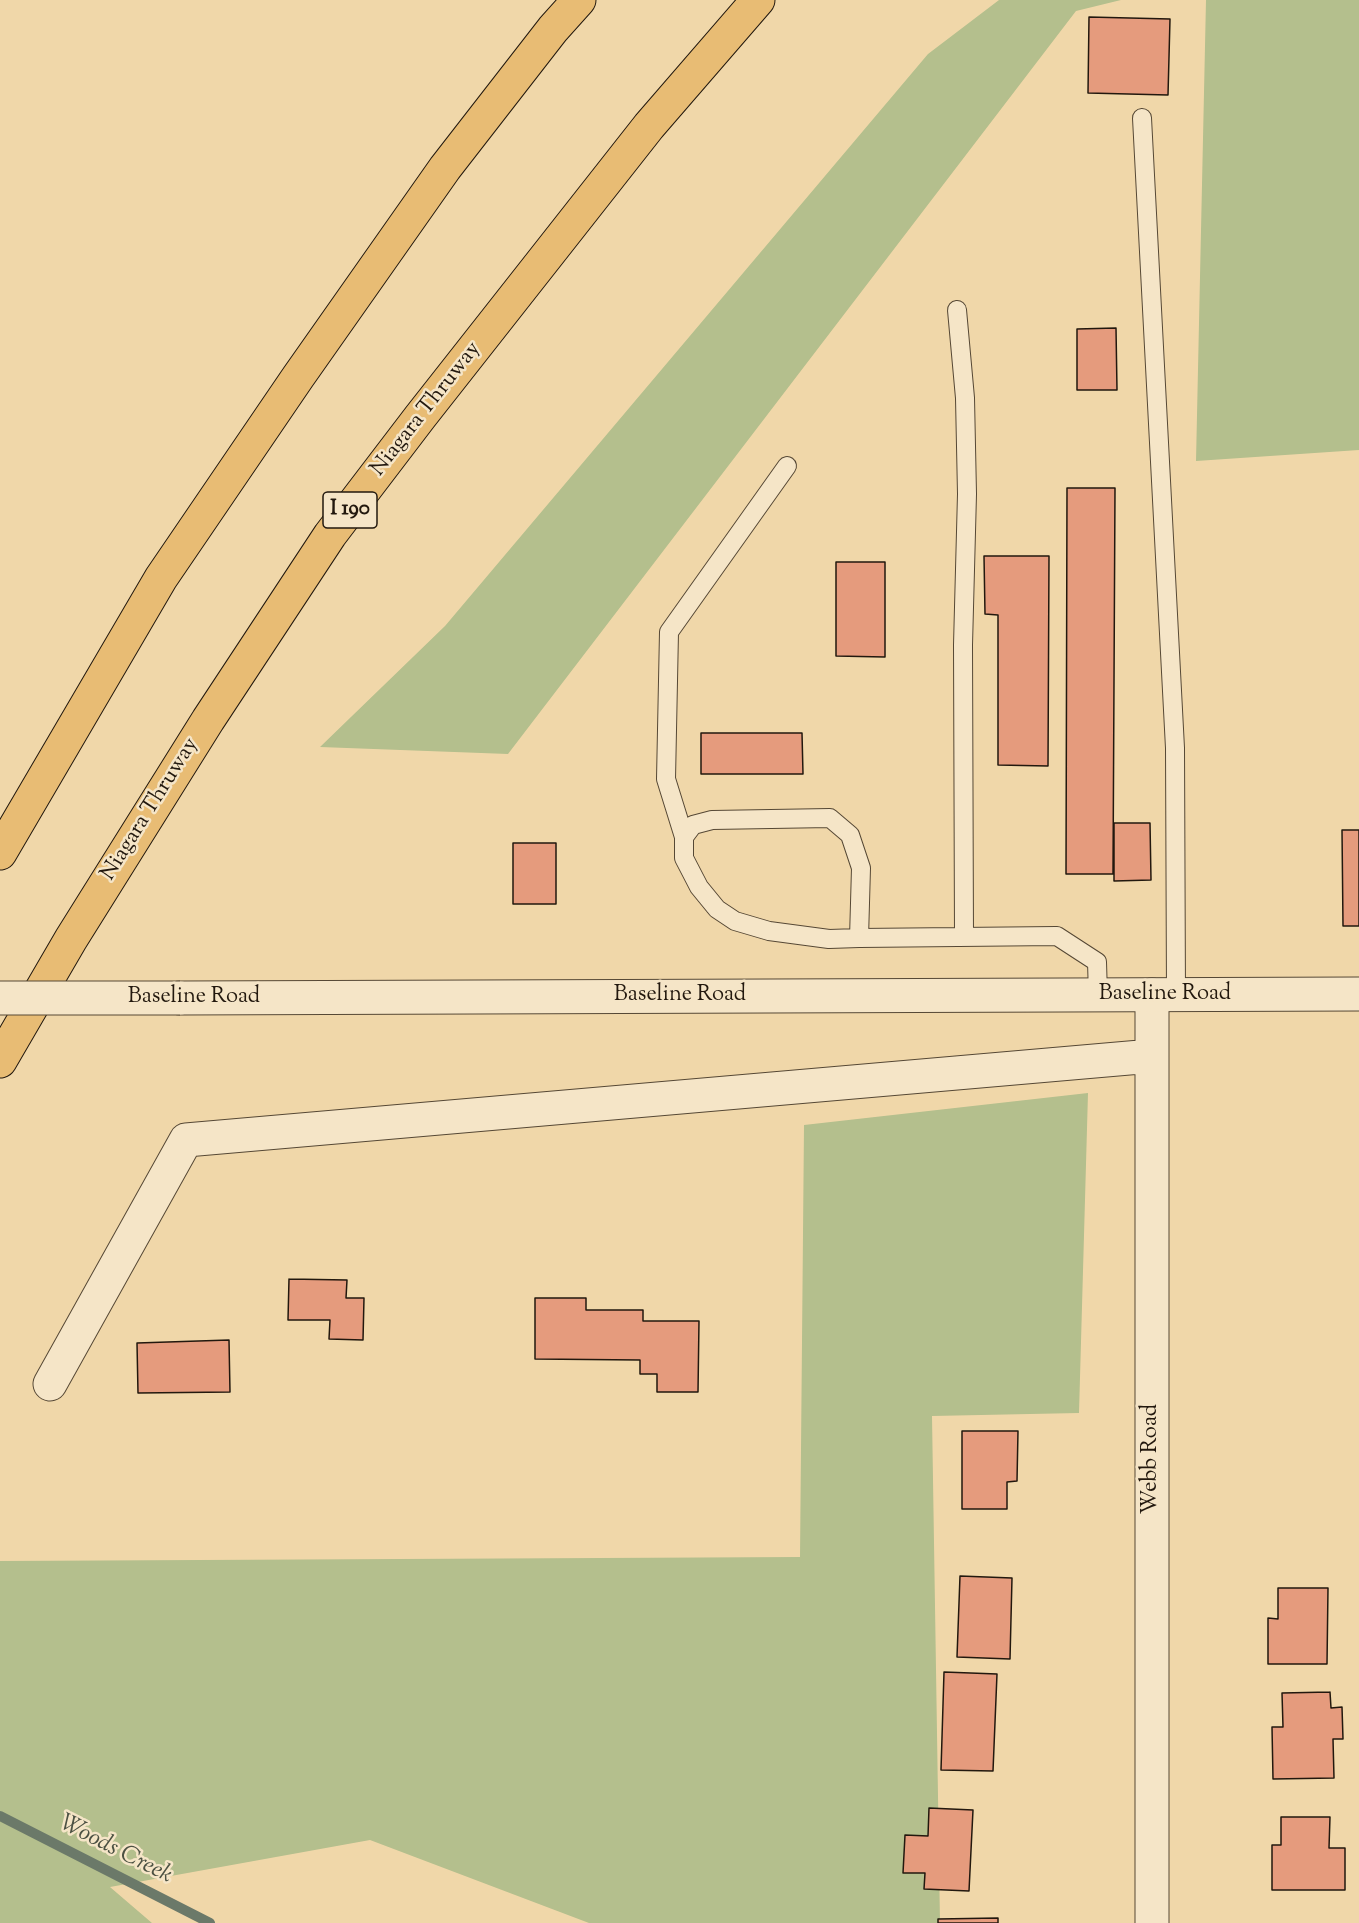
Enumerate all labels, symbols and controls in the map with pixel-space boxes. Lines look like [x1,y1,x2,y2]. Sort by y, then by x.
street label: Niagara Thruway [366,337,488,483]
road number: I 190 [323,492,377,528]
street label: Niagara Thruway [96,734,206,886]
street label: Baseline Road [1099,982,1231,1008]
street label: Baseline Road [614,983,746,1009]
street label: Baseline Road [128,985,260,1011]
street label: Webb Road [1139,1404,1165,1514]
water label: Woods Creek [54,1810,176,1892]

